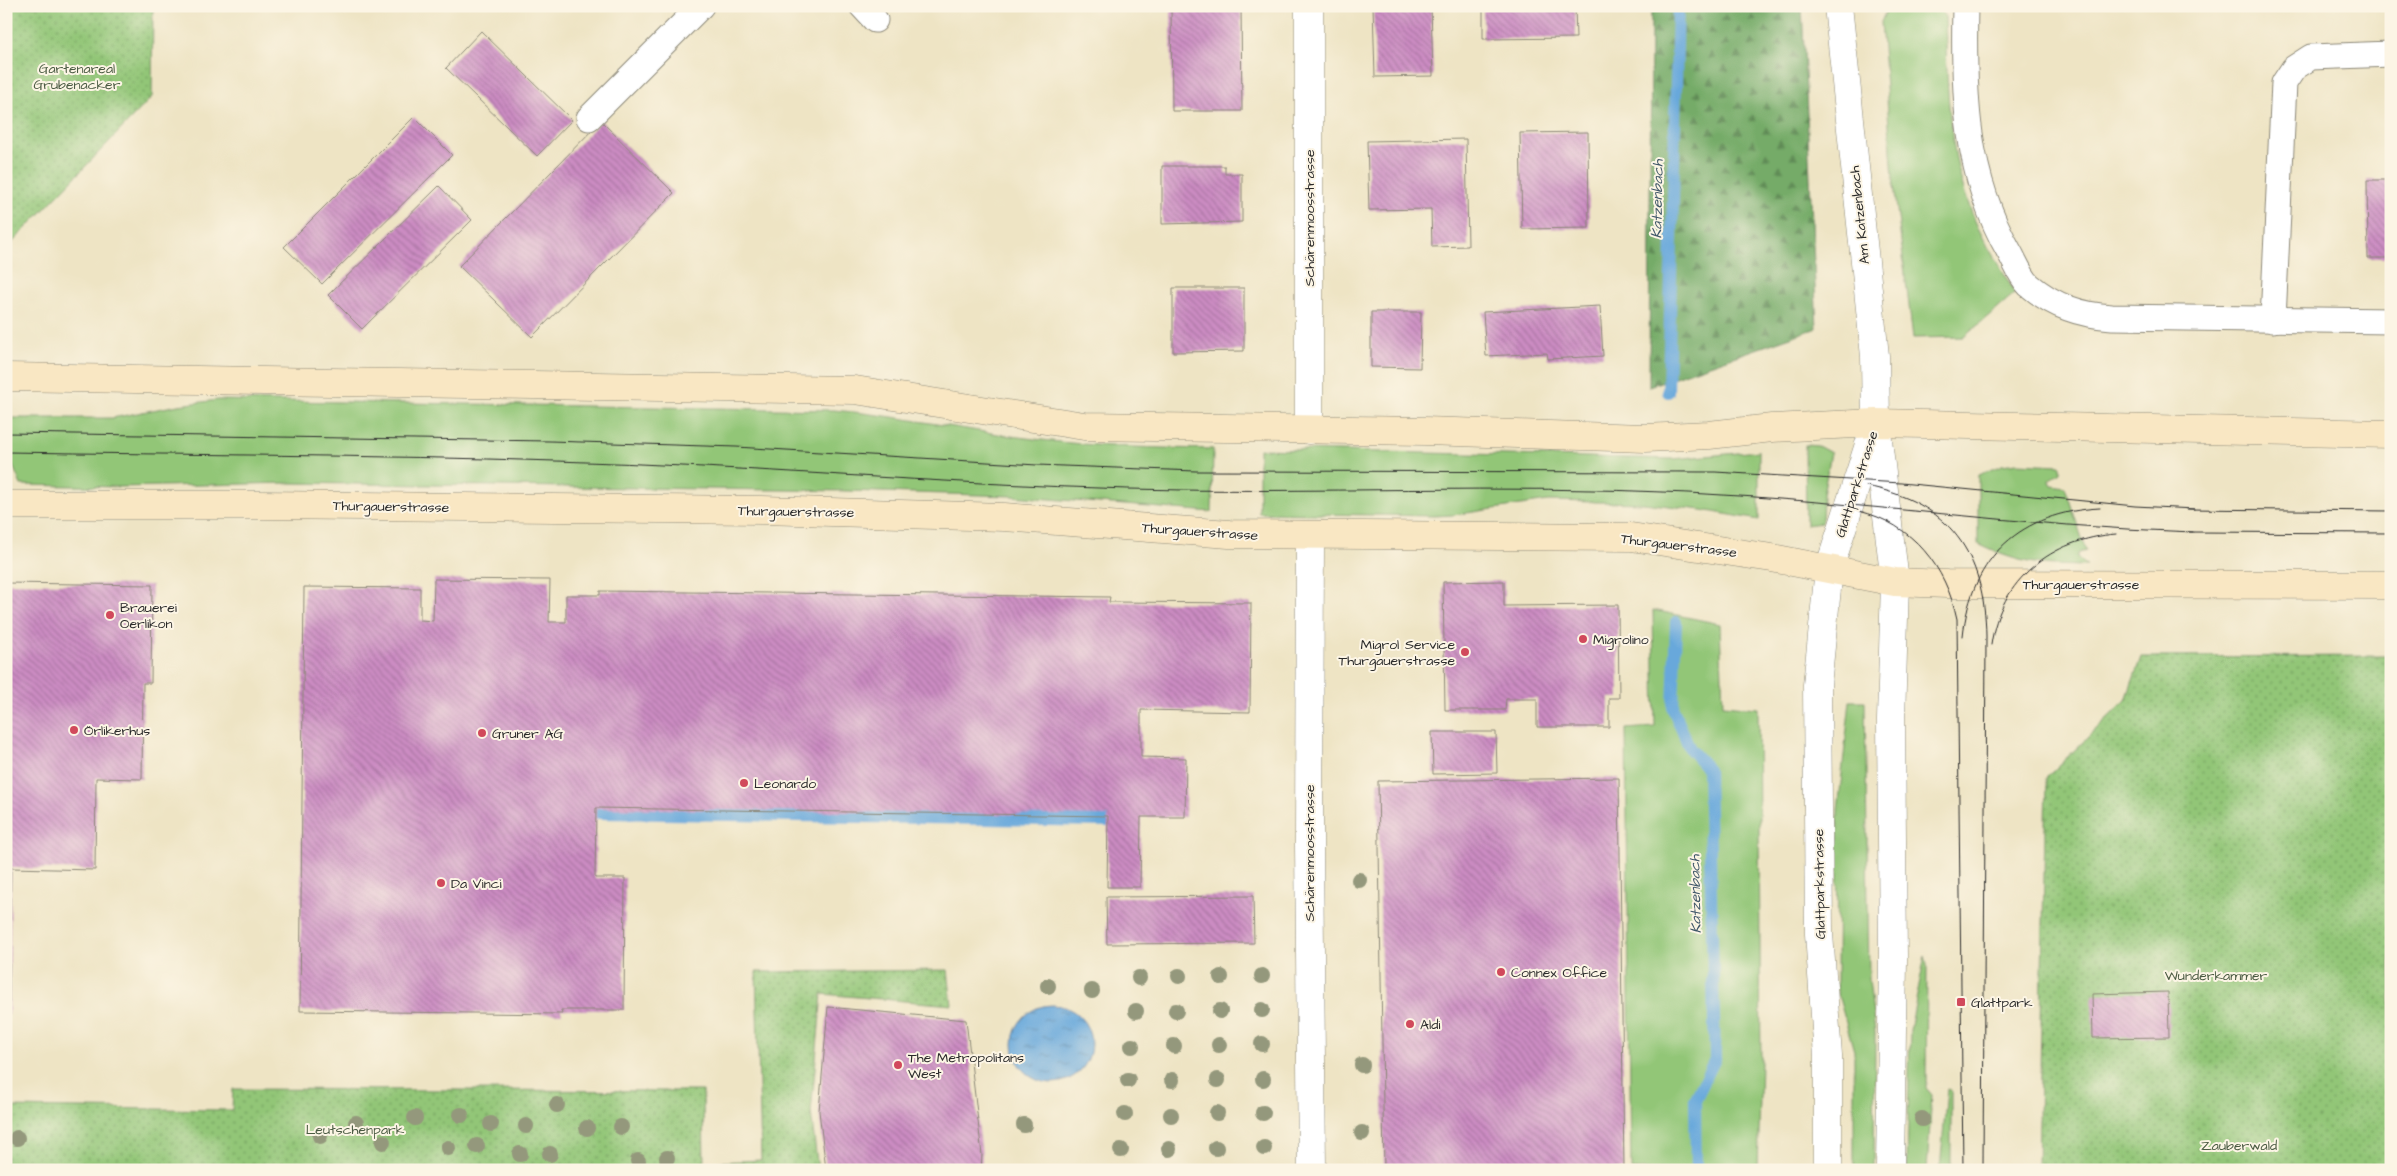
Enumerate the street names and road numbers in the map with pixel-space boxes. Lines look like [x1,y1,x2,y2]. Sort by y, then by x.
street label: Schärenmoosstrasse [1300,149,1320,287]
street label: Am Katzenbach [1845,165,1875,265]
street label: Glattparkstrasse [1830,428,1884,540]
street label: Thurgauerstrasse [333,496,450,518]
street label: Thurgauerstrasse [738,501,855,523]
street label: Thurgauerstrasse [1141,518,1259,546]
street label: Thurgauerstrasse [1620,529,1738,563]
street label: Thurgauerstrasse [2023,575,2140,595]
street label: Schärenmoosstrasse [1300,784,1320,922]
street label: Glattparkstrasse [1809,828,1831,940]

